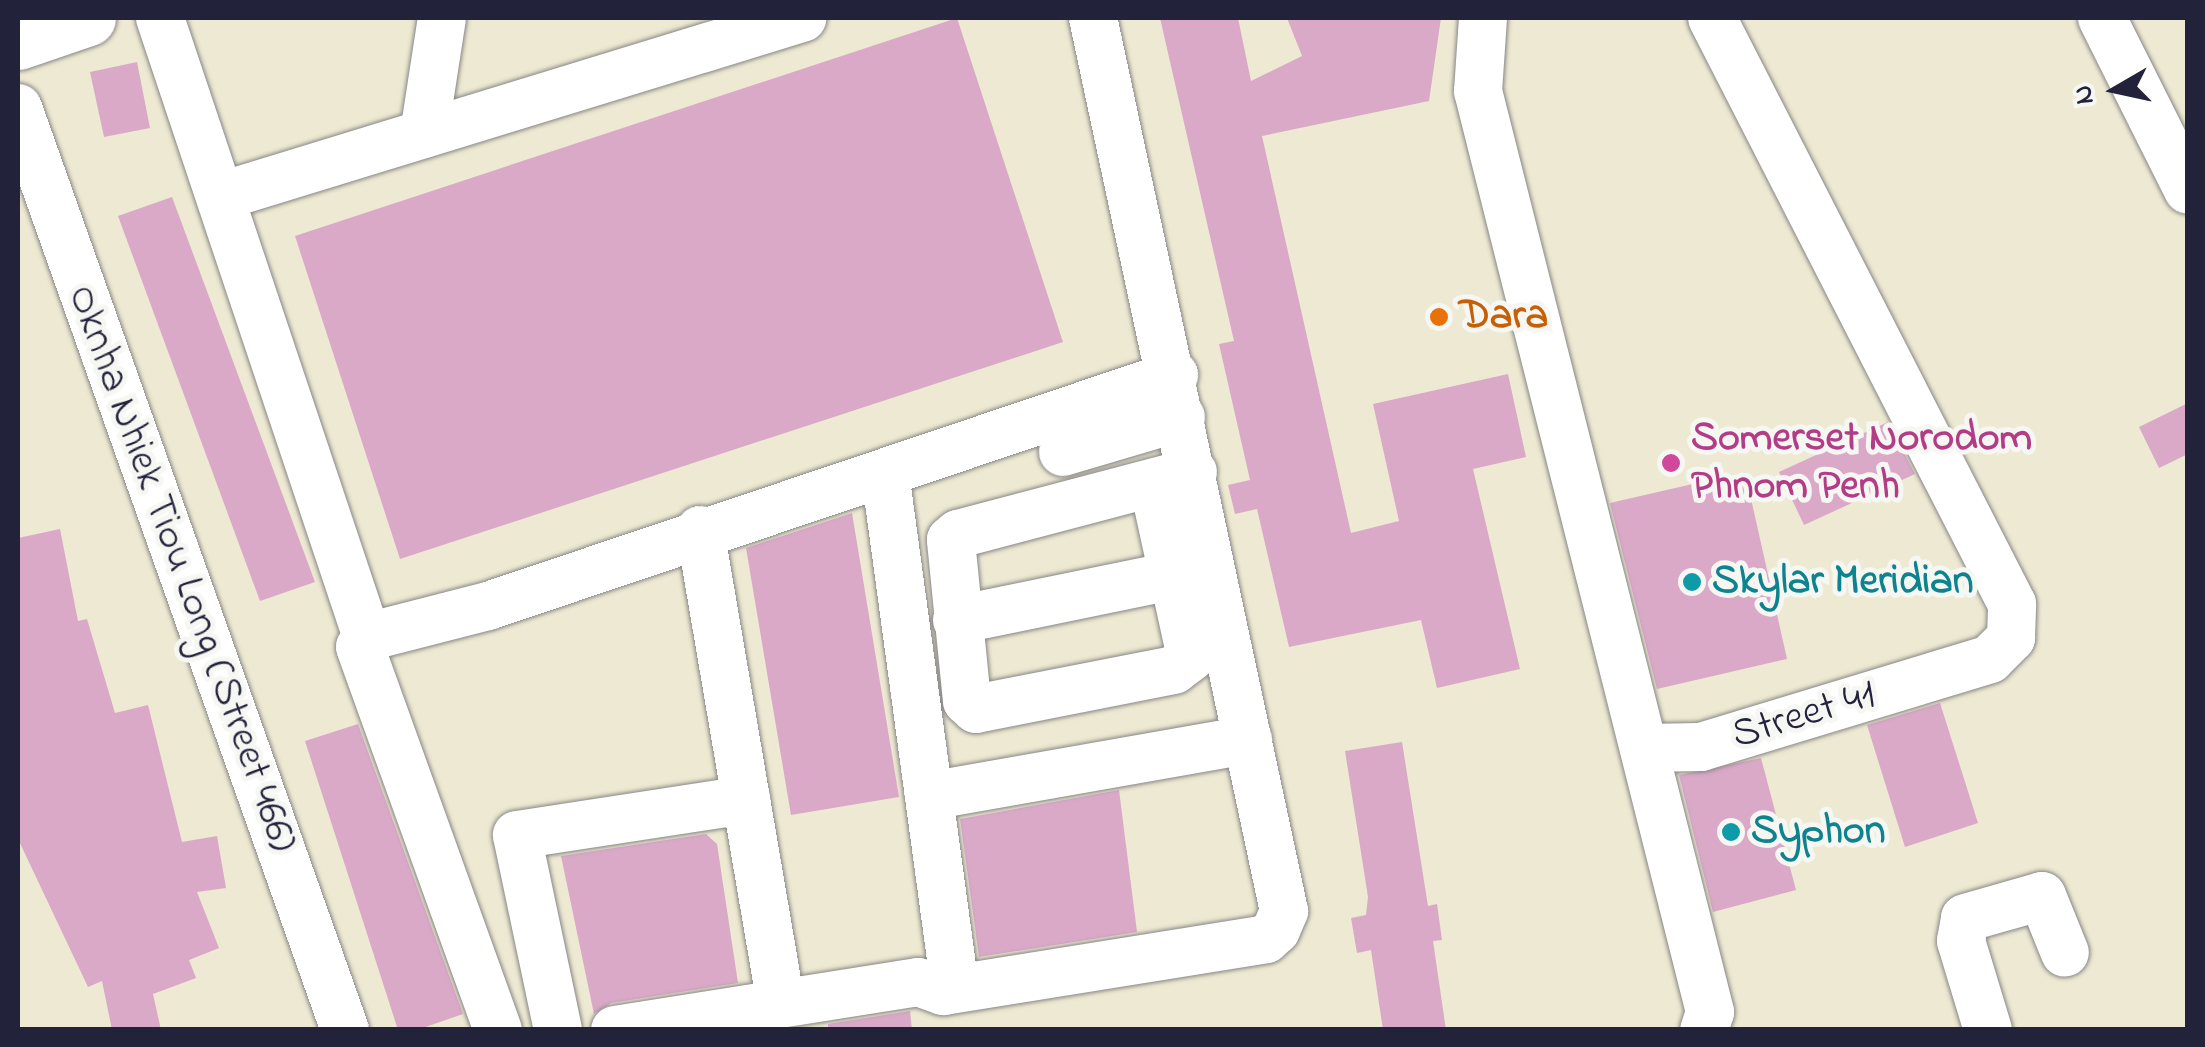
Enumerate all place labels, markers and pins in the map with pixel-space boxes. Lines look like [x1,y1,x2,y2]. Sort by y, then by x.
place label: Dara [1459,292,1548,342]
marker: Dara [1428,306,1450,328]
place label: Somerset Norodom Phnom Penh [1691,414,2032,512]
marker: Somerset Norodom Phnom Penh [1660,452,1682,474]
place label: Skylar Meridian [1712,557,1973,607]
marker: Skylar Meridian [1681,571,1703,593]
place label: Syphon [1751,807,1885,857]
marker: Syphon [1720,821,1742,843]

